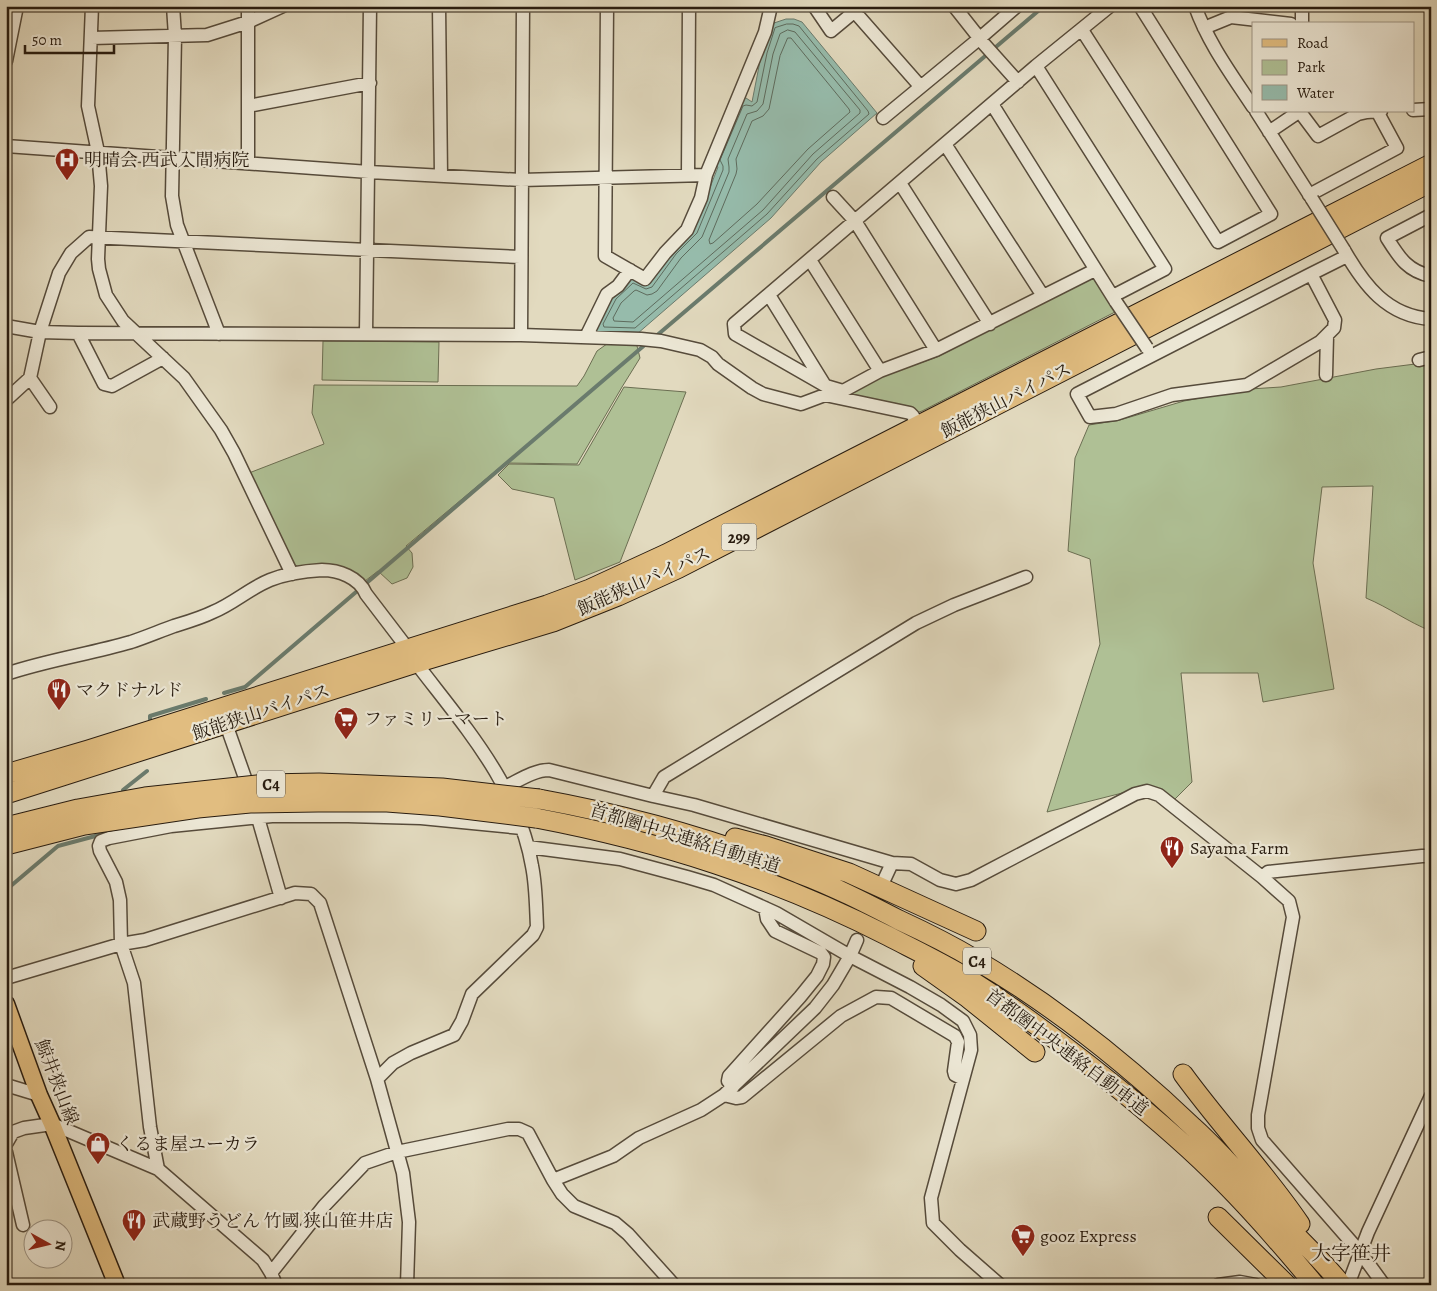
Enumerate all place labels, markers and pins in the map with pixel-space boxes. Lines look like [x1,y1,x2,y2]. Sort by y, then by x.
hospital icon: 明晴会 西武入間病院 [54,147,80,181]
place label: 明晴会 西武入間病院 [84,148,250,172]
restaurant icon: マクドナルド [46,677,72,711]
place label: マクドナルド [76,678,183,702]
supermarket icon: ファミリーマート [333,706,359,740]
place label: ファミリーマート [364,707,508,731]
restaurant icon: Sayama Farm [1159,835,1185,869]
place label: Sayama Farm [1190,836,1289,860]
shop icon: くるま屋ユーカラ [85,1131,111,1165]
place label: くるま屋ユーカラ [116,1132,260,1156]
restaurant icon: 武蔵野うどん 竹國 狭山笹井店 [121,1208,147,1242]
place label: 武蔵野うどん 竹國 狭山笹井店 [152,1209,393,1233]
supermarket icon: gooz Express [1010,1223,1036,1257]
place label: gooz Express [1040,1224,1137,1248]

